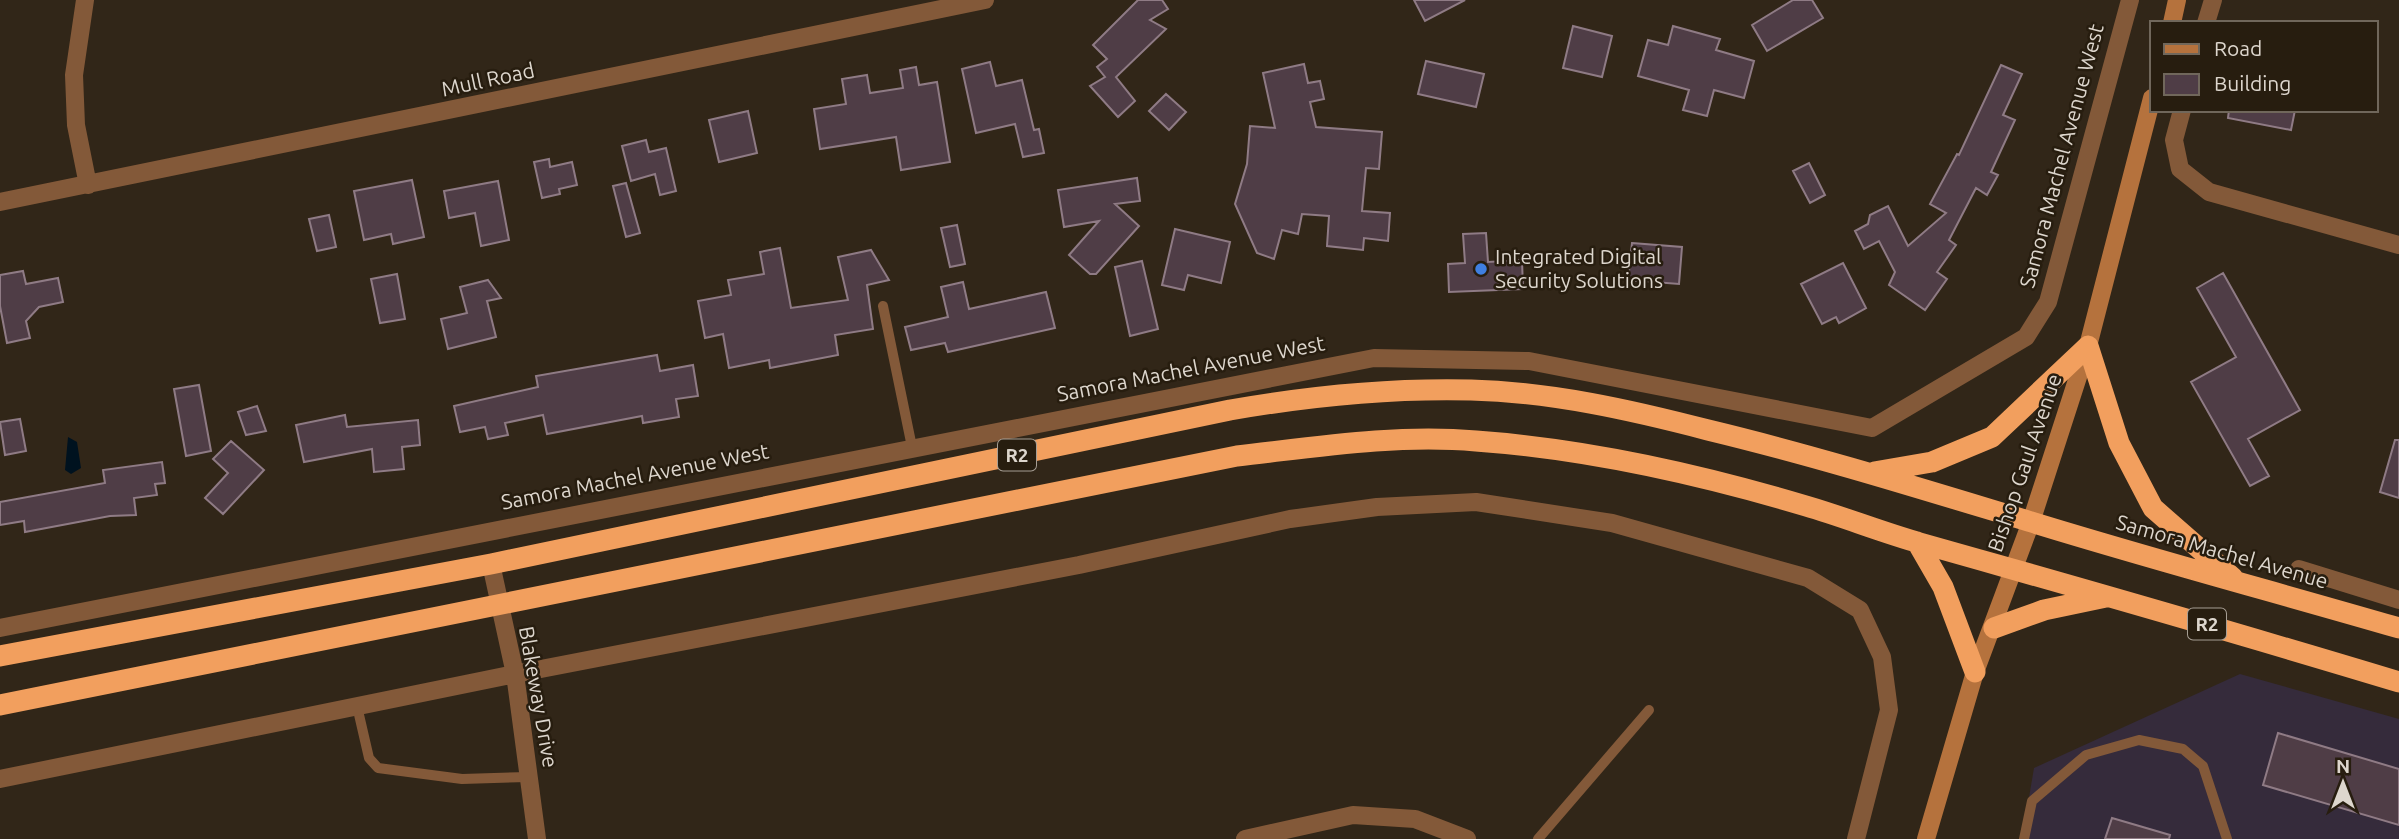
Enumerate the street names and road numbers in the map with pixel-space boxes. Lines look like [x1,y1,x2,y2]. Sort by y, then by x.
street label: Samora Machel Avenue West [2014,21,2108,290]
street label: Mull Road [439,57,536,101]
street label: Samora Machel Avenue West [1055,330,1327,406]
street label: Bishop Gaul Avenue [1982,371,2066,555]
street label: Samora Machel Avenue West [499,438,771,514]
road number: R2 [998,440,1036,470]
street label: Samora Machel Avenue [2114,509,2331,593]
road number: R2 [2188,608,2226,639]
street label: Blakeway Drive [515,624,563,769]

